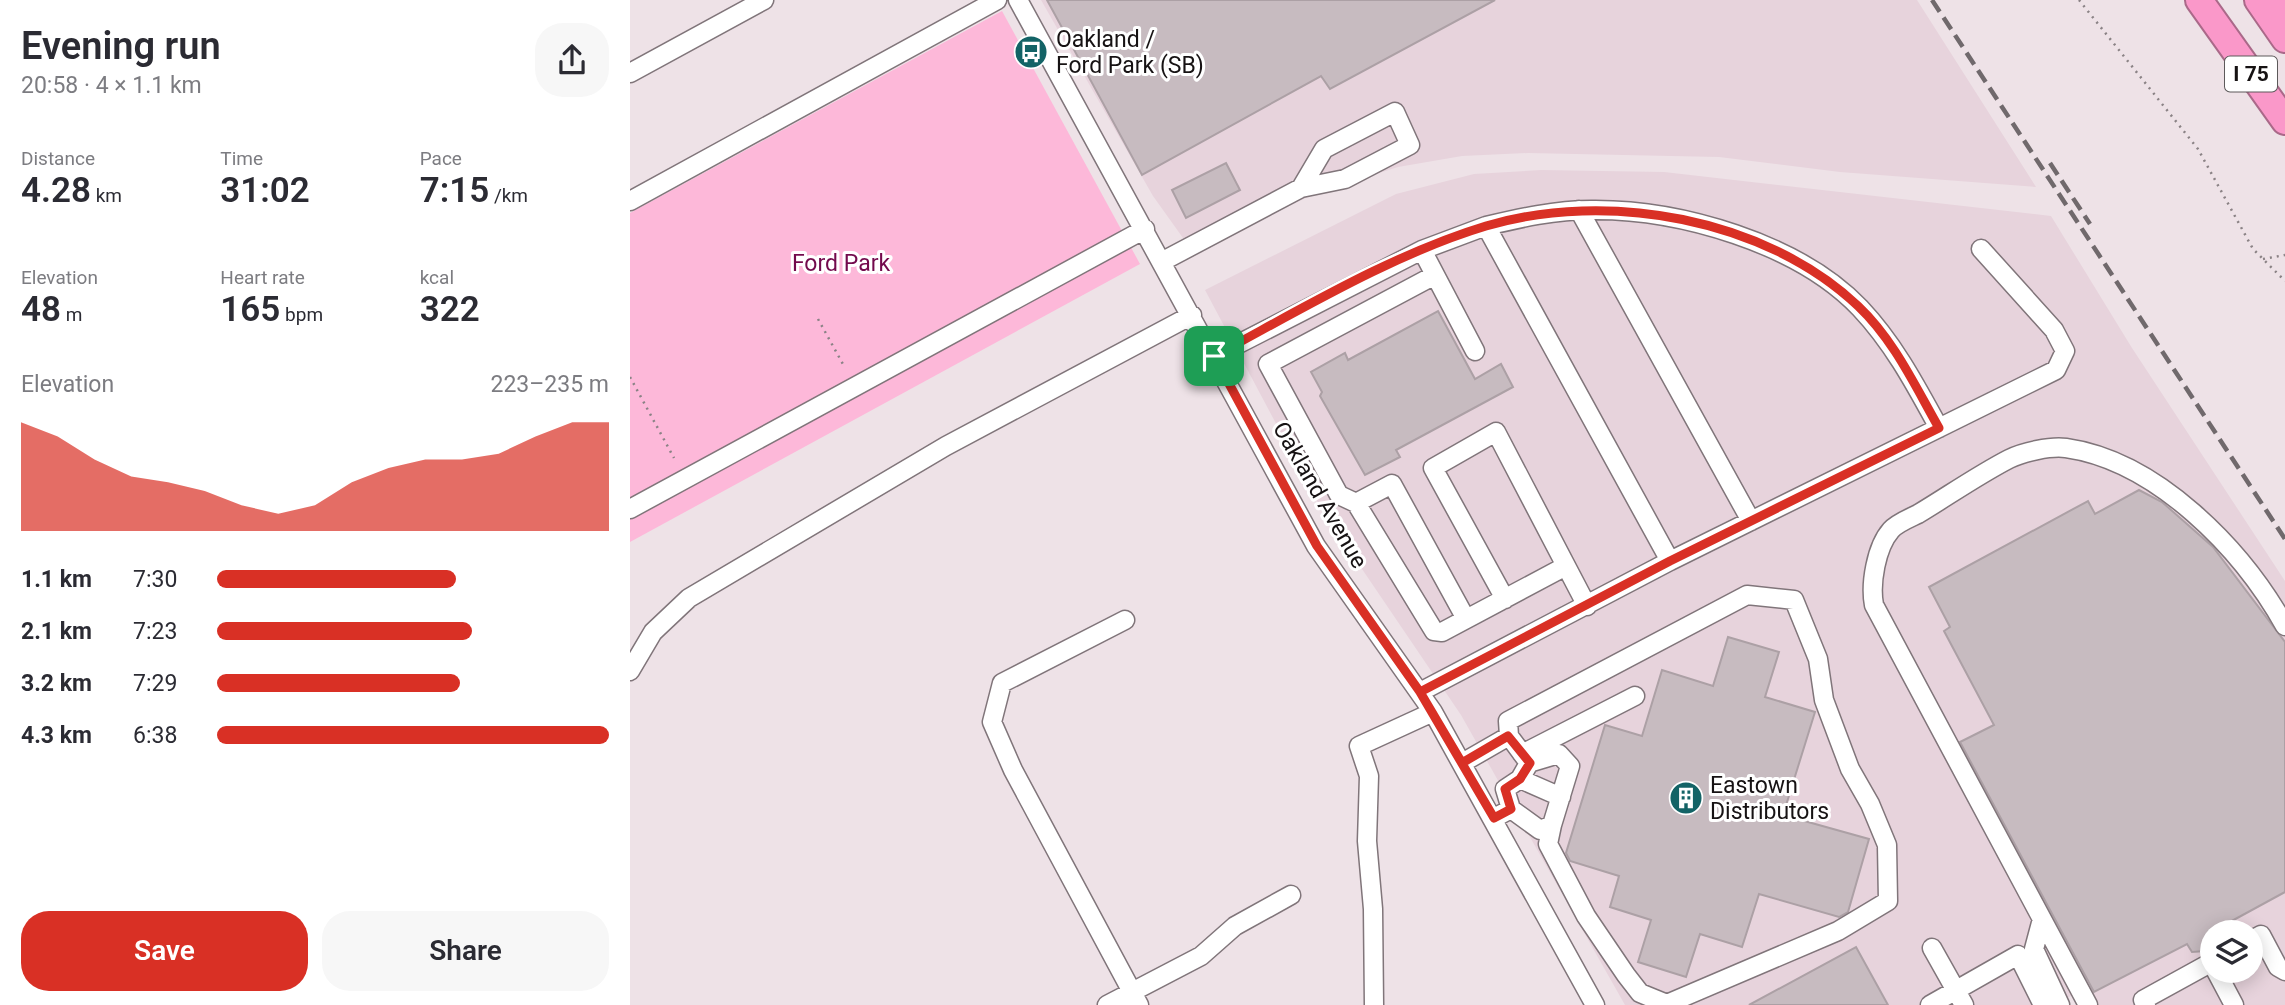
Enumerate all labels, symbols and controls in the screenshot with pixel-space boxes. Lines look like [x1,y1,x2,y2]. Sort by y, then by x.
button: share [535,23,609,97]
text: Evening run [21,24,221,68]
place label: Oakland / Ford Park (SB) [1056,26,1204,79]
bus stop icon: Oakland / Ford Park (SB) [1012,33,1050,71]
road number: I 75 [2225,56,2277,92]
text: 20:58 · 4 × 1.1 km [21,72,202,99]
text: Distance [21,147,95,170]
text: Time [220,147,263,170]
text: Pace [420,147,462,170]
text: 4.28 [21,170,91,211]
text: 31:02 [220,170,310,211]
text: 7:15 [420,170,489,211]
text: km [91,184,122,207]
text: /km [489,184,528,207]
park label: Ford Park [792,250,890,277]
text: Elevation [21,266,98,289]
text: Heart rate [220,266,305,289]
text: kcal [420,266,454,289]
text: 48 [21,289,61,330]
text: 165 [220,289,280,330]
text: 322 [420,289,480,330]
text: m [61,303,82,326]
text: bpm [280,303,323,326]
pin [1184,326,1244,386]
icon: arrive [1195,337,1233,375]
text: Elevation [21,371,114,398]
text: 223–235 m [490,371,609,398]
street label: Oakland Avenue [1267,417,1373,573]
text: 1.1 km [21,566,92,593]
text: 7:30 [133,566,177,593]
text: 2.1 km [21,618,92,645]
text: 7:23 [133,618,177,645]
text: 3.2 km [21,670,92,697]
text: 7:29 [133,670,177,697]
text: 4.3 km [21,722,92,749]
text: 6:38 [133,722,177,749]
place label: Eastown Distributors [1710,772,1829,825]
building icon: Eastown Distributors [1667,779,1705,817]
button: Save [21,911,308,991]
button: Share [322,911,609,991]
map controls [2200,920,2263,983]
button: layers [2200,920,2263,983]

